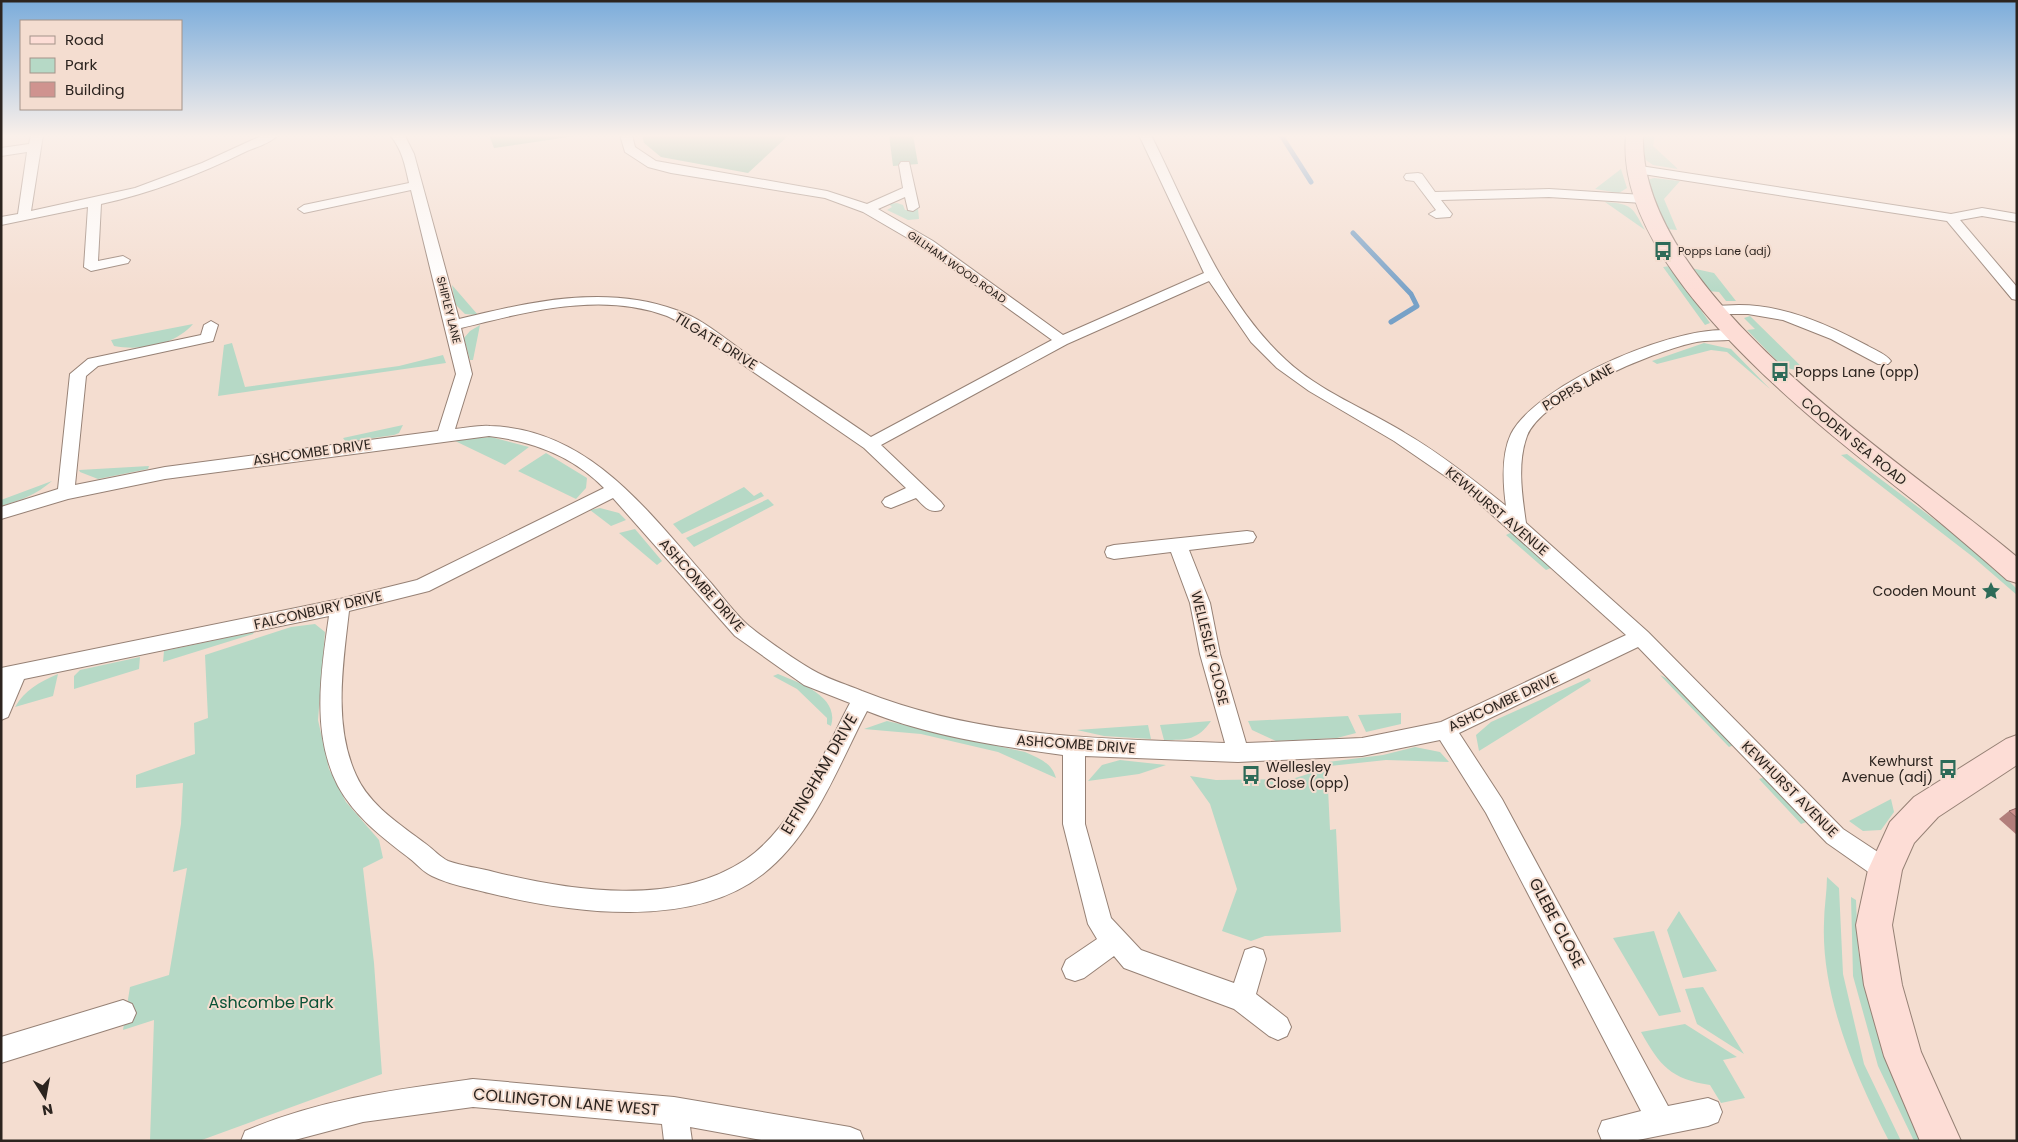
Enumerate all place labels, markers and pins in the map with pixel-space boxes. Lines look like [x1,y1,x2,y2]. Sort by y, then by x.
bus stop icon: Popps Lane (adj) [1652,240,1674,262]
place label: Popps Lane (adj) [1678,243,1772,259]
bus stop icon: Popps Lane (opp) [1769,361,1791,383]
place label: Popps Lane (opp) [1795,362,1920,382]
place icon: Cooden Mount [1980,580,2002,602]
place label: Cooden Mount [1872,581,1976,601]
place label: Kewhurst Avenue (adj) [1842,751,1933,787]
place label: Wellesley Close (opp) [1266,757,1350,793]
bus stop icon: Kewhurst Avenue (adj) [1937,758,1959,780]
bus stop icon: Wellesley Close (opp) [1240,764,1262,786]

